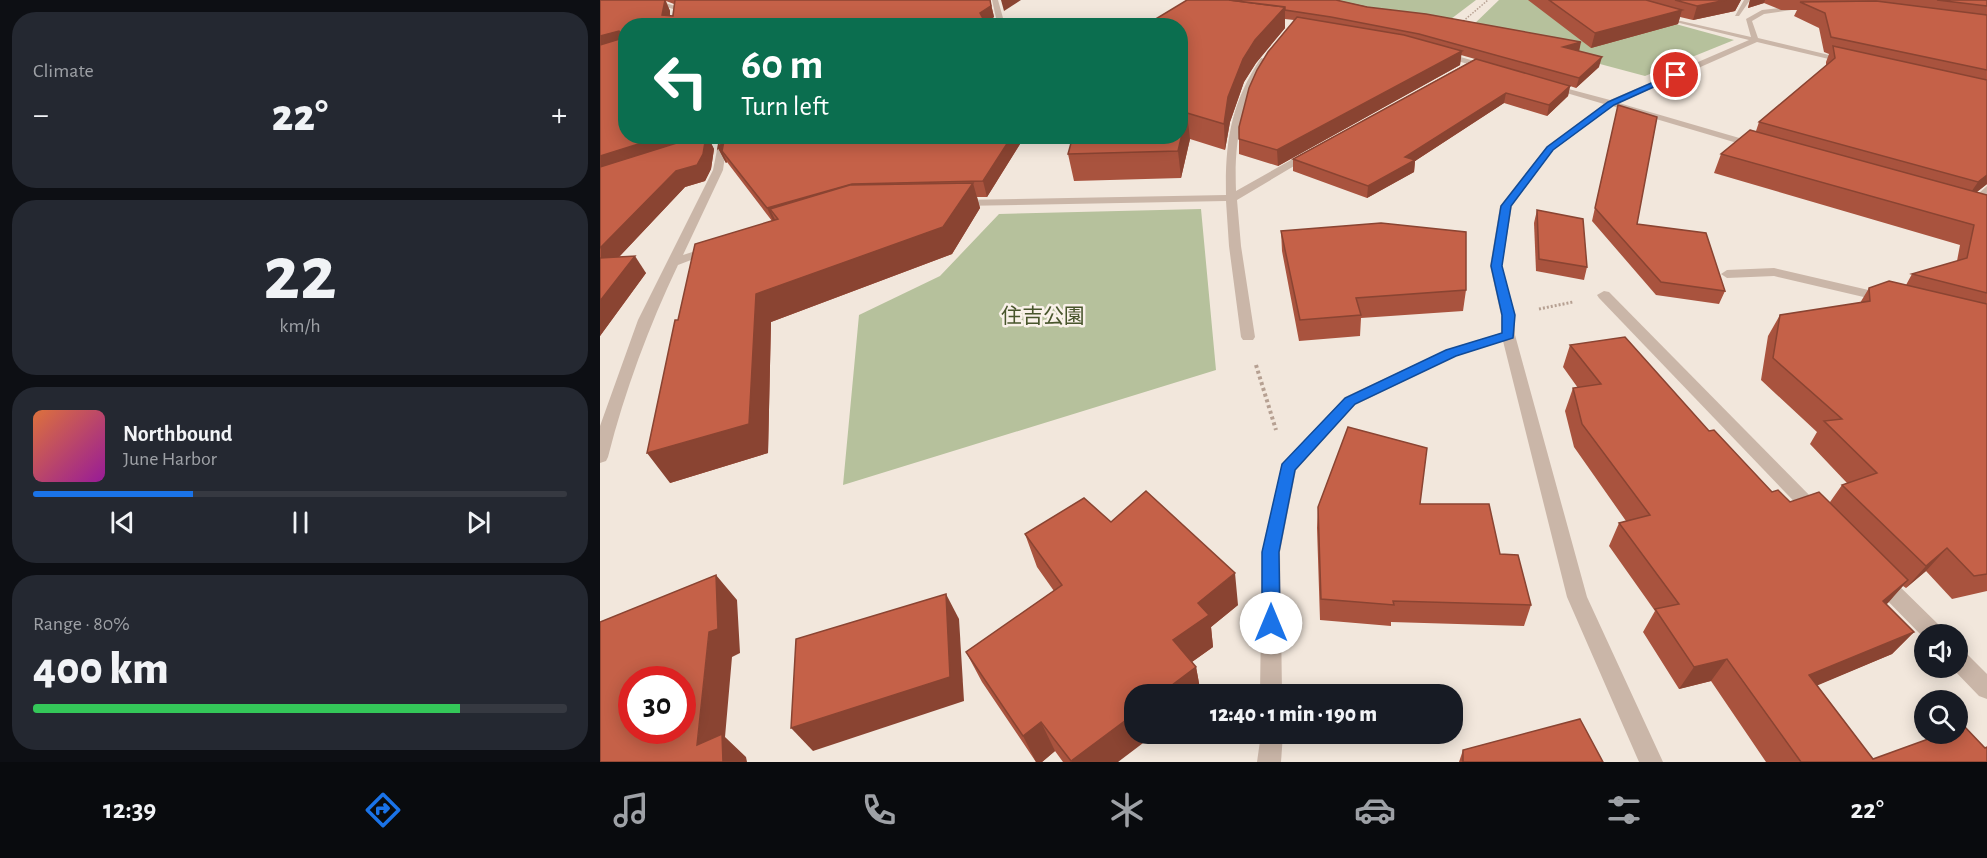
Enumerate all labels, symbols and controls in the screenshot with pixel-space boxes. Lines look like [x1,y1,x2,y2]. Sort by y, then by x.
icon: left [642,42,720,120]
text: 60 m [741,44,823,86]
pin [1650,49,1701,100]
icon: arrive [1659,58,1692,91]
text: Climate [33,61,94,81]
text: Turn left [741,93,829,120]
text: 22° [272,94,328,139]
text: − [33,99,49,132]
text: + [551,99,567,132]
text: 22 [263,236,337,314]
park label: 住吉公園 [1001,305,1085,327]
text: km/h [279,316,321,336]
text: Northbound [123,423,232,445]
text: June Harbor [123,449,217,469]
icon: previous [106,506,139,539]
icon: pause [284,506,317,539]
icon: next [462,506,495,539]
position arrow [1239,591,1303,655]
text: Range · 80% [33,614,130,634]
map controls [1914,624,1968,744]
button: sound [1914,624,1968,678]
text: 400 km [33,647,169,692]
speed limit sign: 30 [618,666,696,744]
button: search [1914,690,1968,744]
text: 12:40 · 1 min · 190 m [1210,703,1377,725]
icon: directions [362,789,404,831]
icon: music [610,789,652,831]
icon: phone [858,789,900,831]
icon: climate [1106,789,1148,831]
icon: car [1354,789,1396,831]
icon: filters [1603,789,1645,831]
text: 12:39 [103,796,156,823]
text: 22° [1851,796,1884,823]

